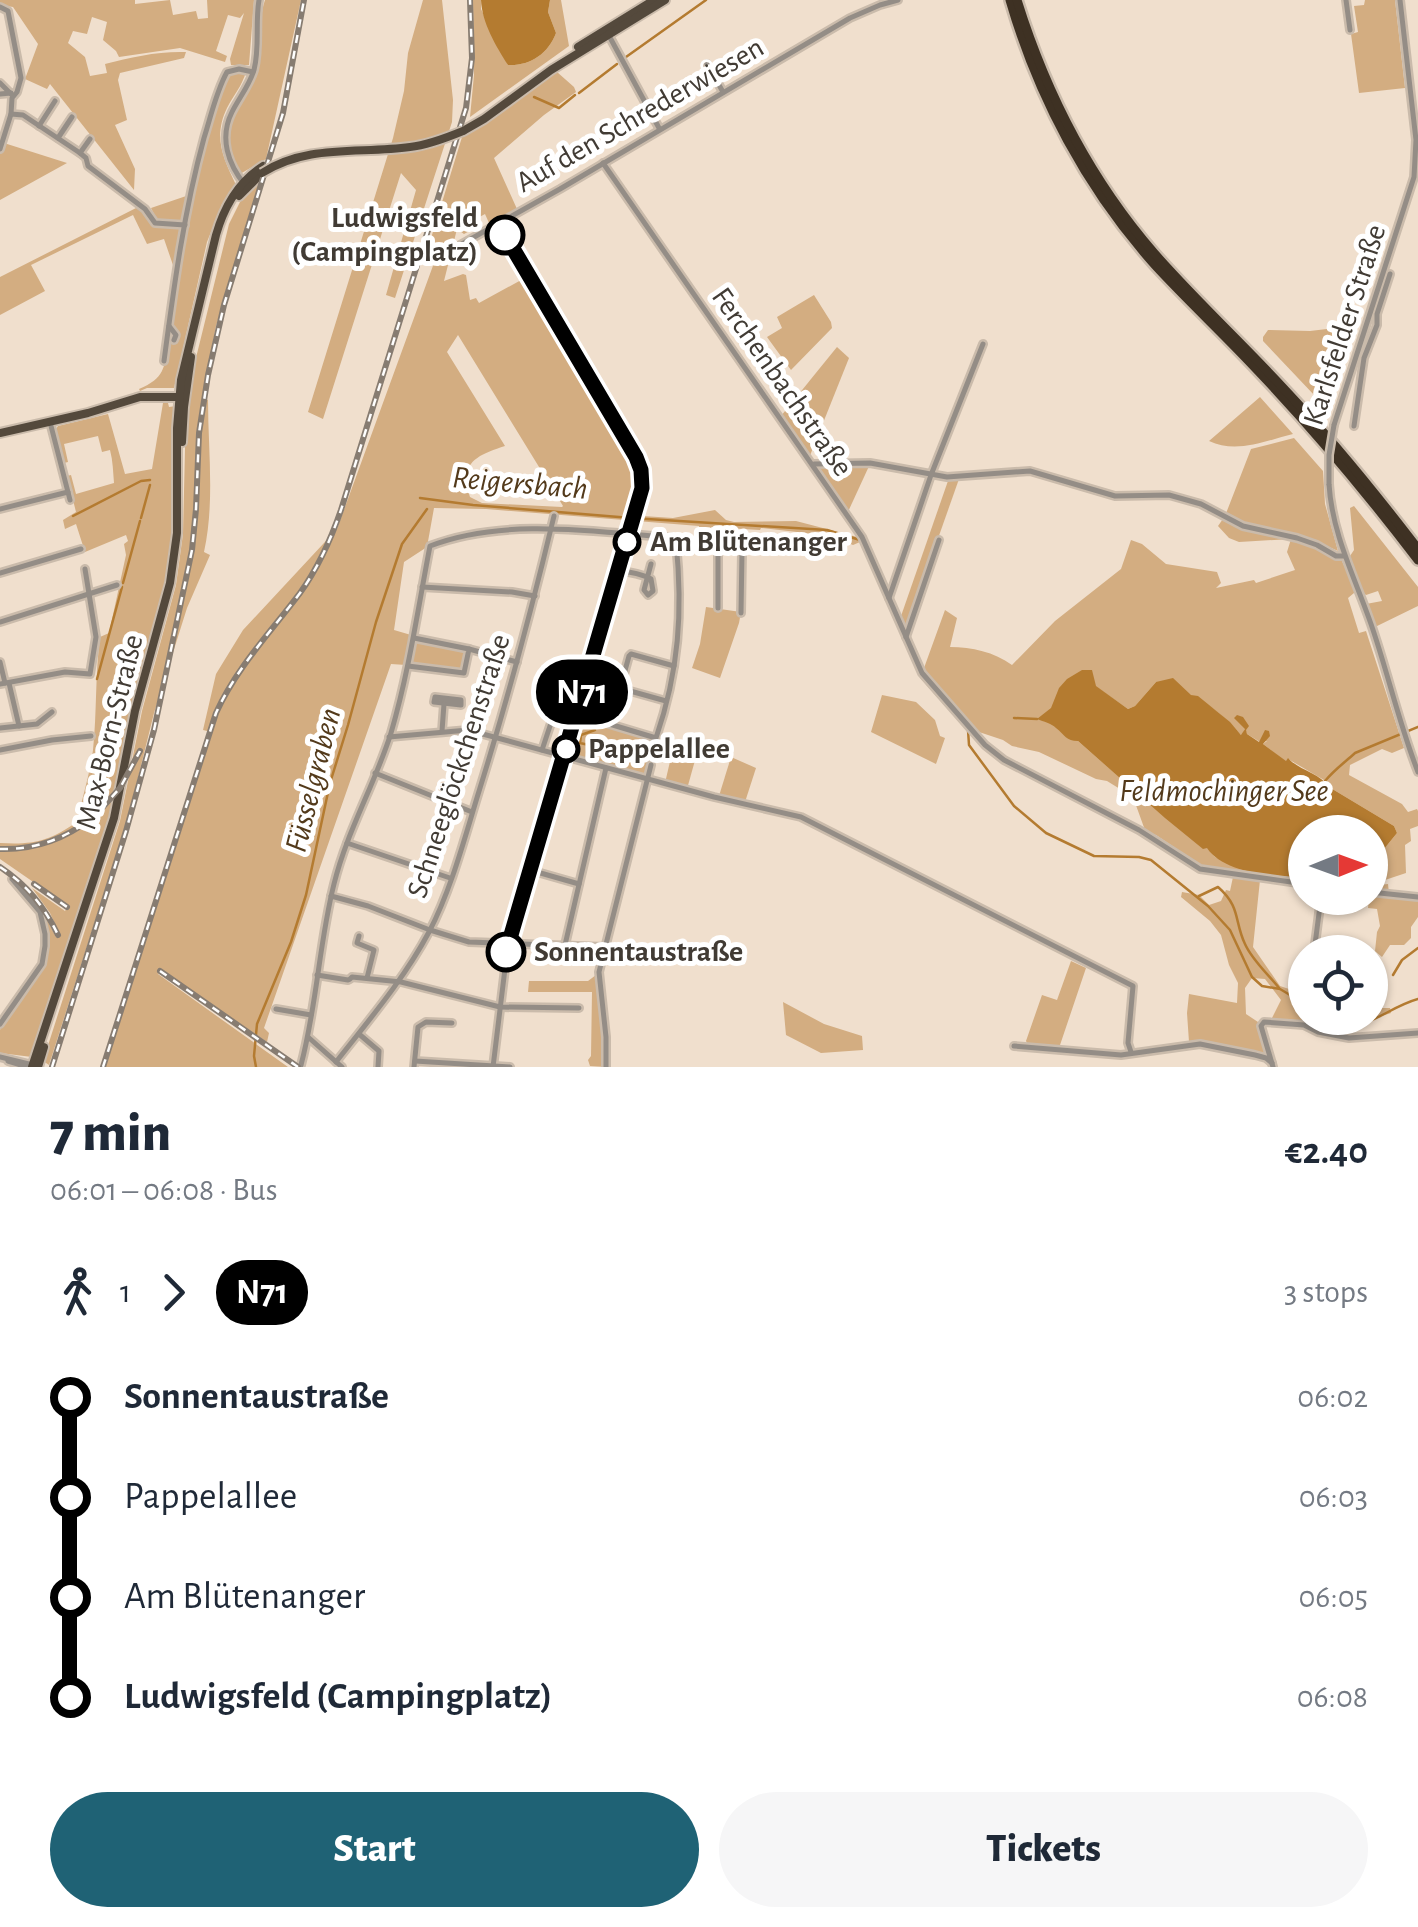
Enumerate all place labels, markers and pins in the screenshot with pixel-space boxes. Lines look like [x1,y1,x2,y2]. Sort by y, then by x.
place label: Ludwigsfeld (Campingplatz) [291,203,478,267]
marker: Ludwigsfeld (Campingplatz) [486,216,524,254]
place label: Am Blütenanger [650,527,848,557]
marker: Am Blütenanger [614,529,640,555]
place label: Pappelallee [588,734,730,764]
marker: Pappelallee [553,736,579,762]
marker: Sonnentaustraße [487,933,525,971]
place label: Sonnentaustraße [534,937,743,967]

